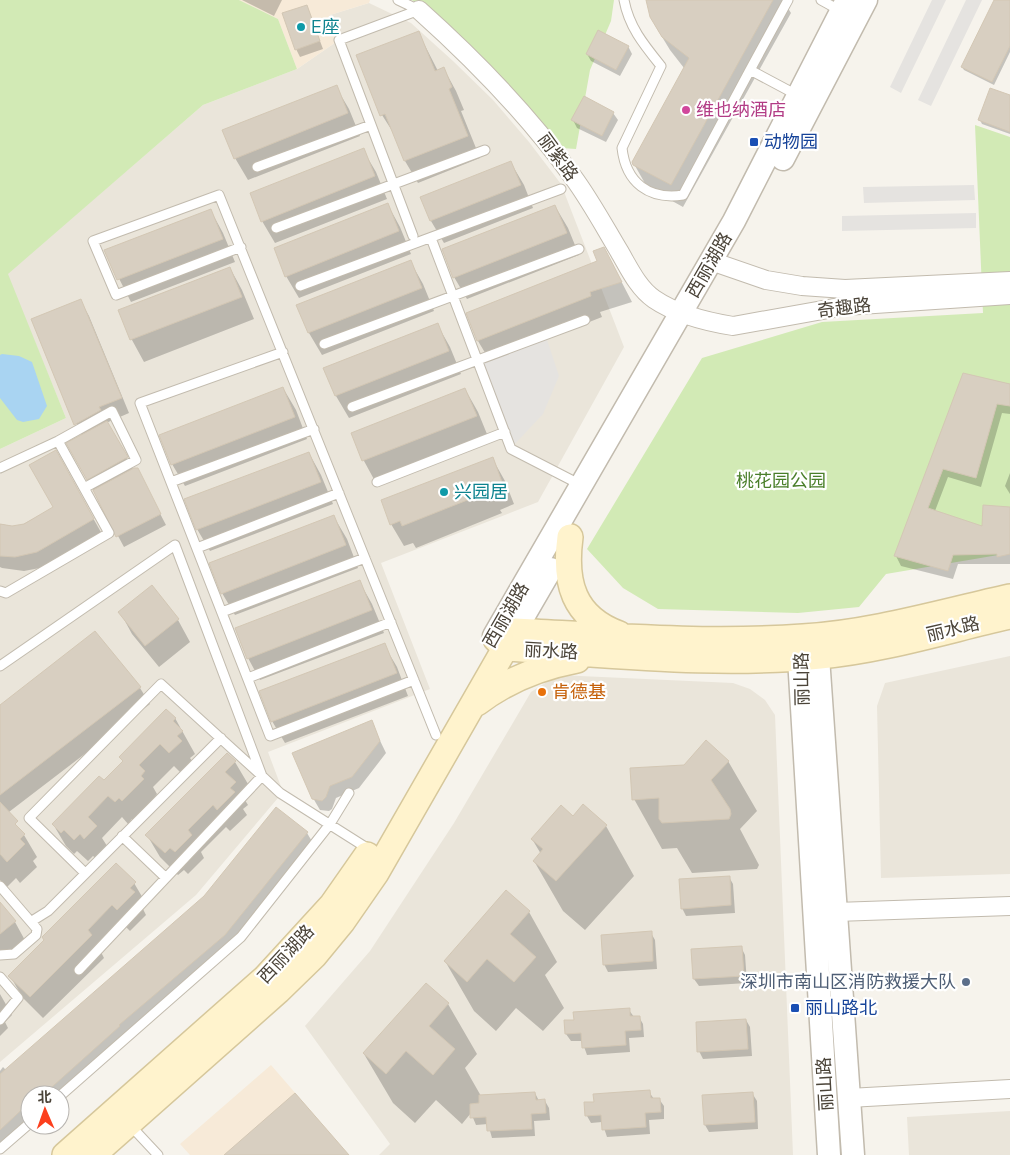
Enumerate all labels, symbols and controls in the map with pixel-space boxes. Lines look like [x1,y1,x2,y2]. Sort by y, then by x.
place label: E座 [311,15,340,39]
marker: E座 [295,21,307,33]
place label: 维也纳酒店 [696,98,786,122]
marker: 维也纳酒店 [680,104,692,116]
street label: 丽紫路 [532,128,584,186]
place label: 动物园 [764,130,818,154]
marker: 动物园 [748,136,760,148]
street label: 西丽湖路 [681,228,737,302]
street label: 奇趣路 [816,293,872,323]
park label: 桃花园公园 [736,469,826,493]
place label: 兴园居 [454,480,508,504]
marker: 兴园居 [438,486,450,498]
street label: 西丽湖路 [478,578,534,652]
street label: 丽水路 [924,611,982,647]
street label: 丽水路 [523,638,579,664]
street label: 丽山路 [790,652,814,706]
place label: 肯德基 [552,680,606,704]
marker: 肯德基 [536,686,548,698]
street label: 西丽湖路 [253,919,319,989]
place label: 深圳市南山区消防救援大队 [740,970,956,994]
marker: 深圳市南山区消防救援大队 [960,976,972,988]
place label: 丽山路北 [805,996,877,1020]
marker: 丽山路北 [789,1002,801,1014]
street label: 丽山路 [812,1056,838,1112]
north arrow [20,1085,70,1135]
text: 北 [37,1088,52,1107]

